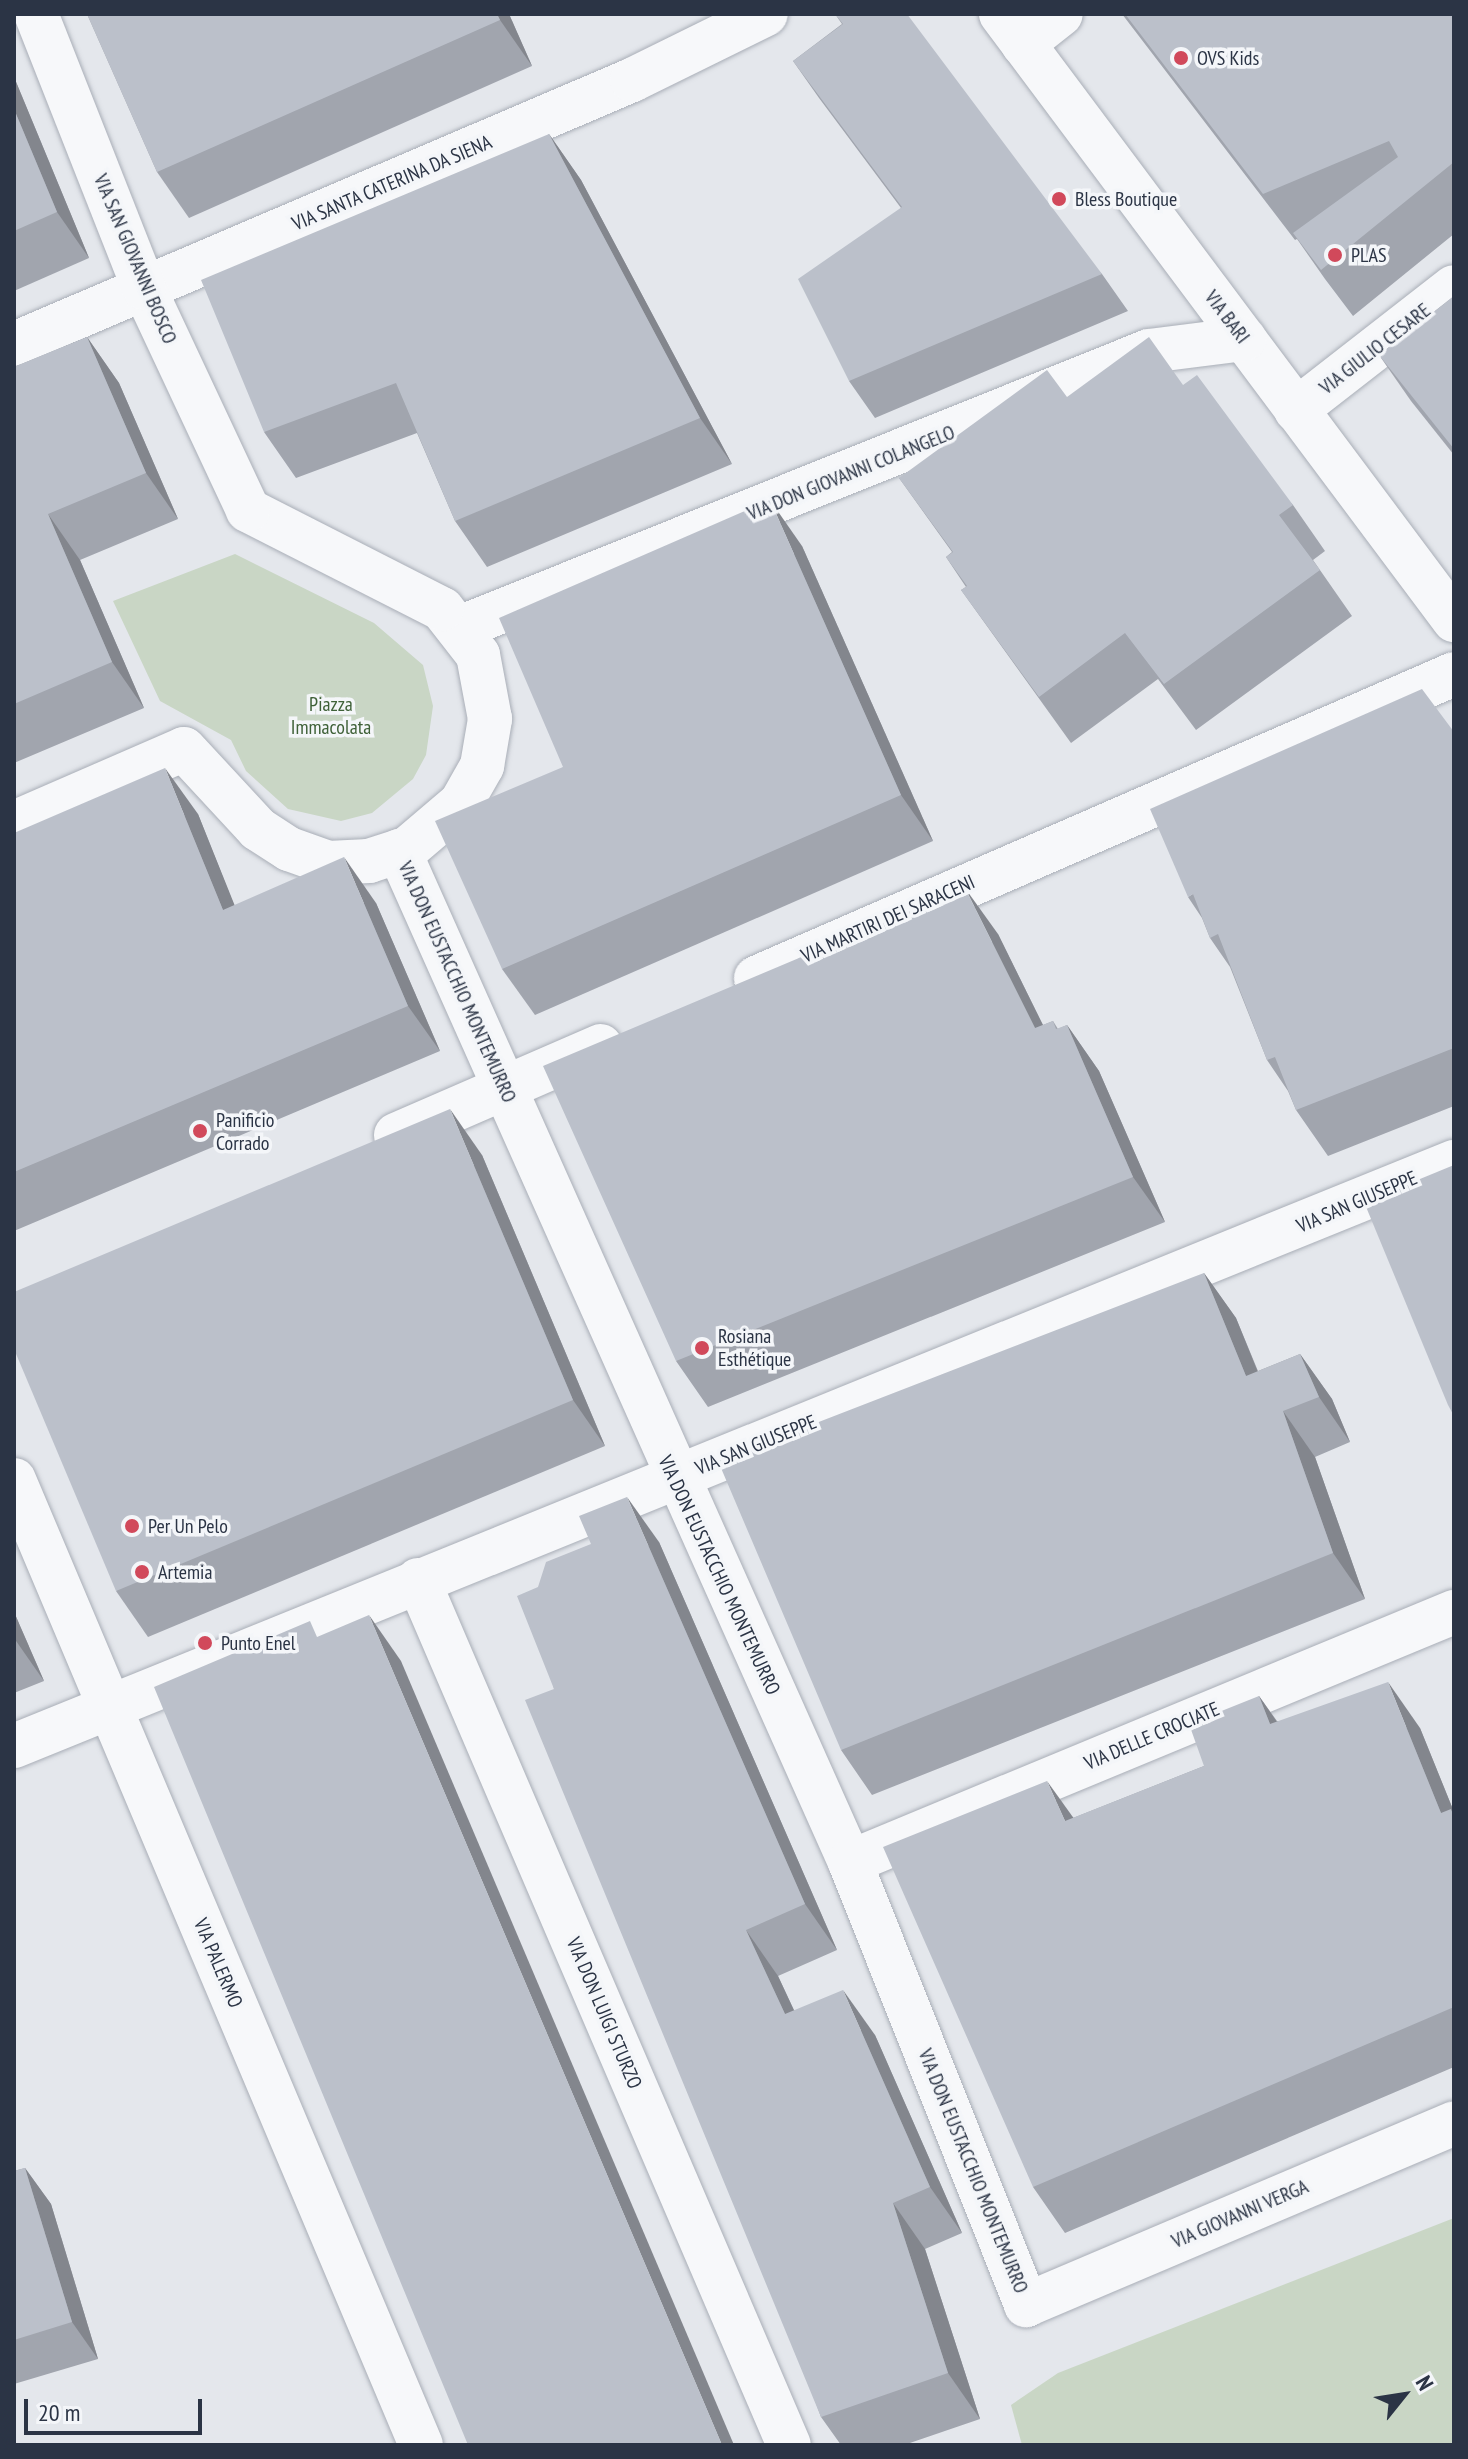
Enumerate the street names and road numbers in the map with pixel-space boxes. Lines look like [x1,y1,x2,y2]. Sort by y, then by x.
street label: VIA SANTA CATERINA DA SIENA [287,130,497,236]
street label: VIA SAN GIOVANNI BOSCO [88,170,182,348]
street label: VIA BARI [1199,286,1255,348]
street label: VIA GIULIO CESARE [1315,298,1435,400]
street label: VIA DON GIOVANNI COLANGELO [743,420,959,526]
street label: VIA DON EUSTACCHIO MONTEMURRO [393,858,521,1106]
street label: VIA MARTIRI DEI SARACENI [797,870,979,968]
street label: VIA SAN GIUSEPPE [1293,1166,1421,1238]
street label: VIA SAN GIUSEPPE [692,1410,820,1480]
street label: VIA DON EUSTACCHIO MONTEMURRO [653,1451,785,1699]
street label: VIA DELLE CROCIATE [1081,1697,1223,1775]
street label: VIA PALERMO [188,1914,248,2012]
street label: VIA DON LUIGI STURZO [561,1933,647,2093]
street label: VIA DON EUSTACCHIO MONTEMURRO [913,2045,1033,2297]
street label: VIA GIOVANNI VERGA [1168,2174,1312,2254]

